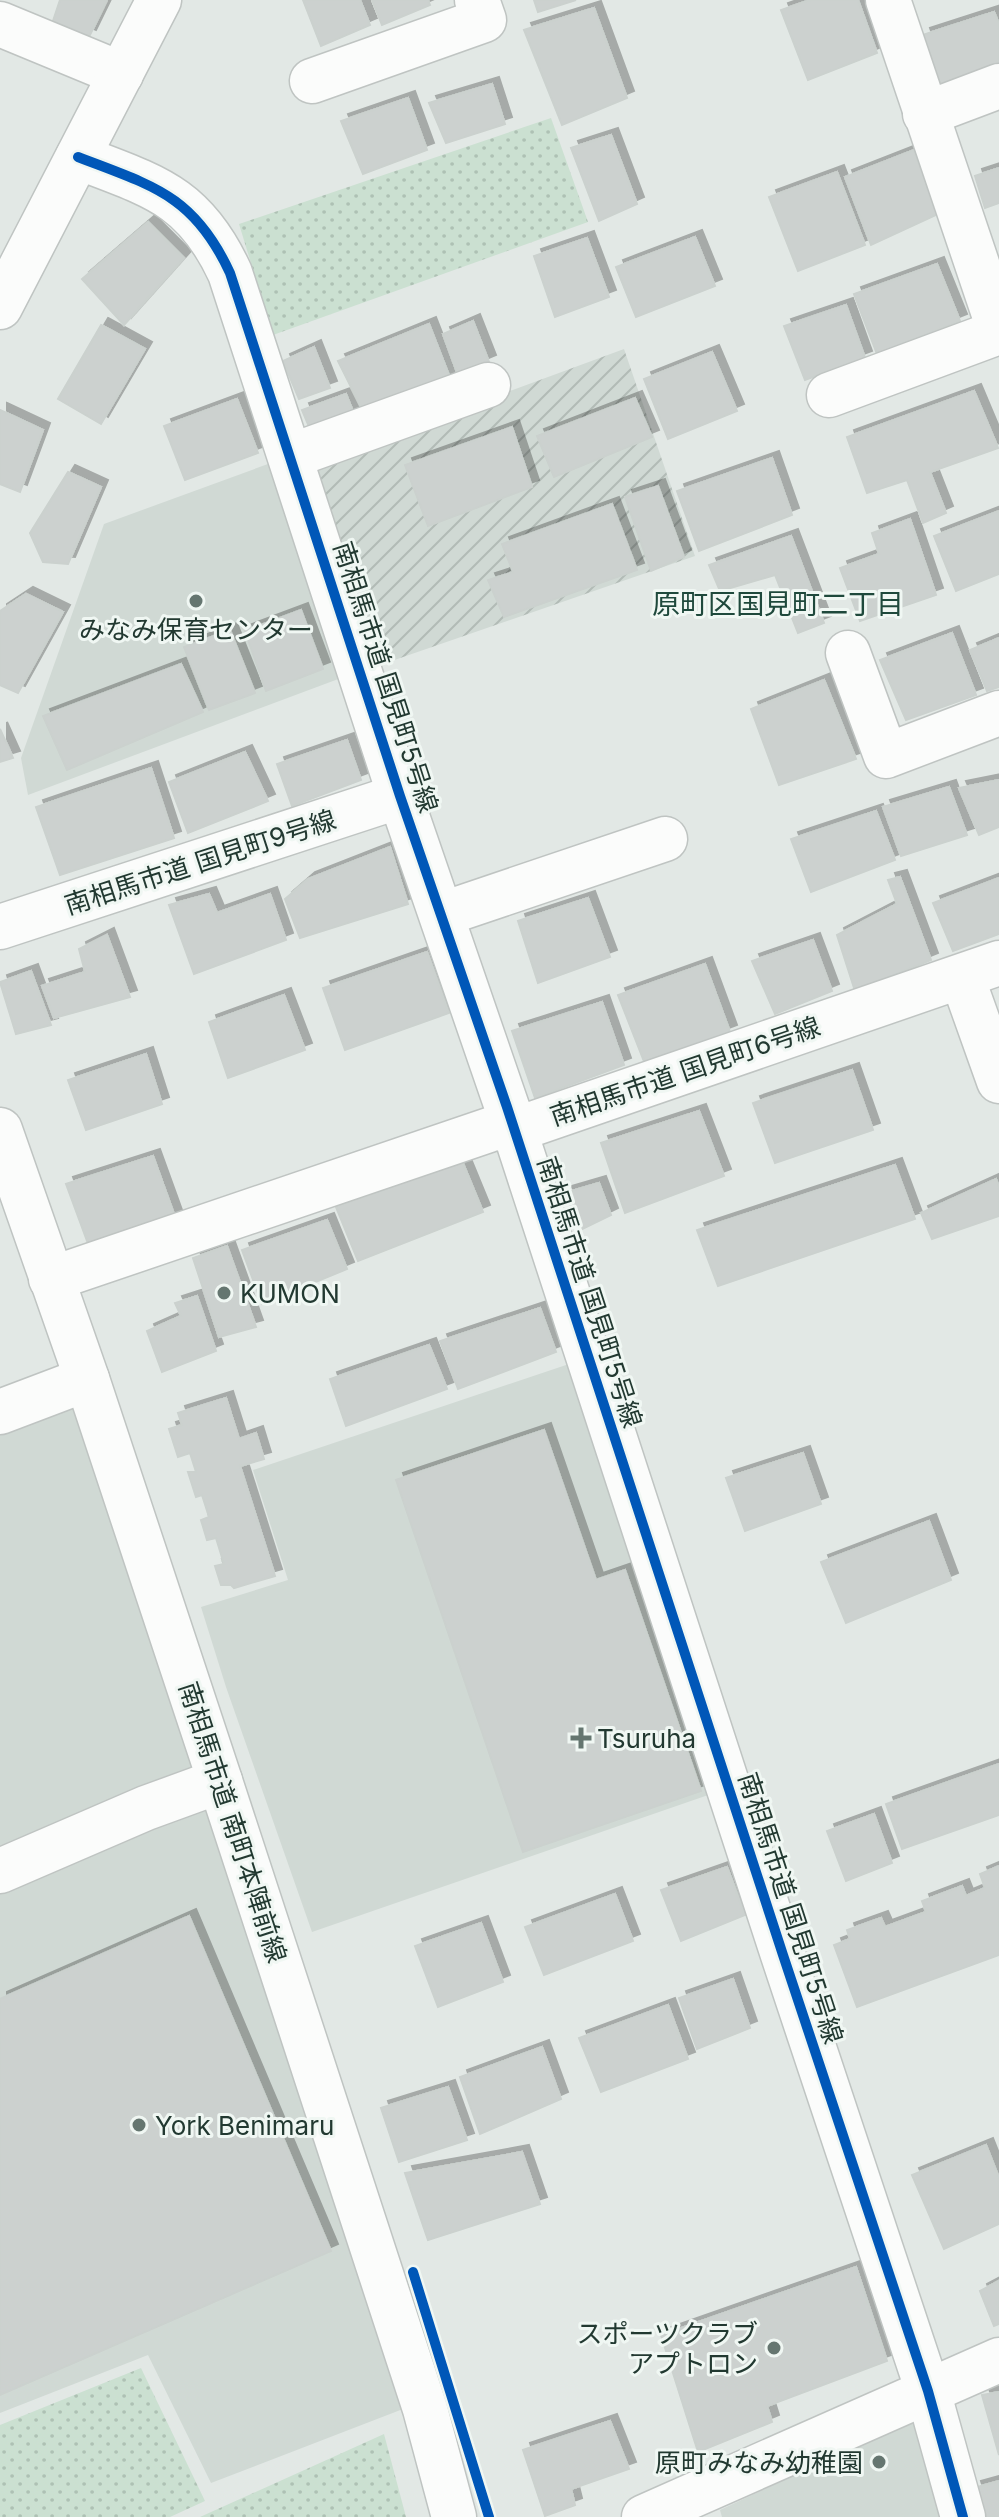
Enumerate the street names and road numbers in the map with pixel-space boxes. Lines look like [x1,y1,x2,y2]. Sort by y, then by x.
street label: 南相馬市道 国見町5号線 [328,538,444,816]
street label: 南相馬市道 国見町9号線 [60,803,340,921]
street label: 南相馬市道 国見町6号線 [546,1010,824,1132]
street label: 南相馬市道 国見町5号線 [532,1153,648,1431]
street label: 南相馬市道 南町本陣前線 [173,1678,293,1966]
street label: 南相馬市道 国見町5号線 [733,1769,849,2047]

